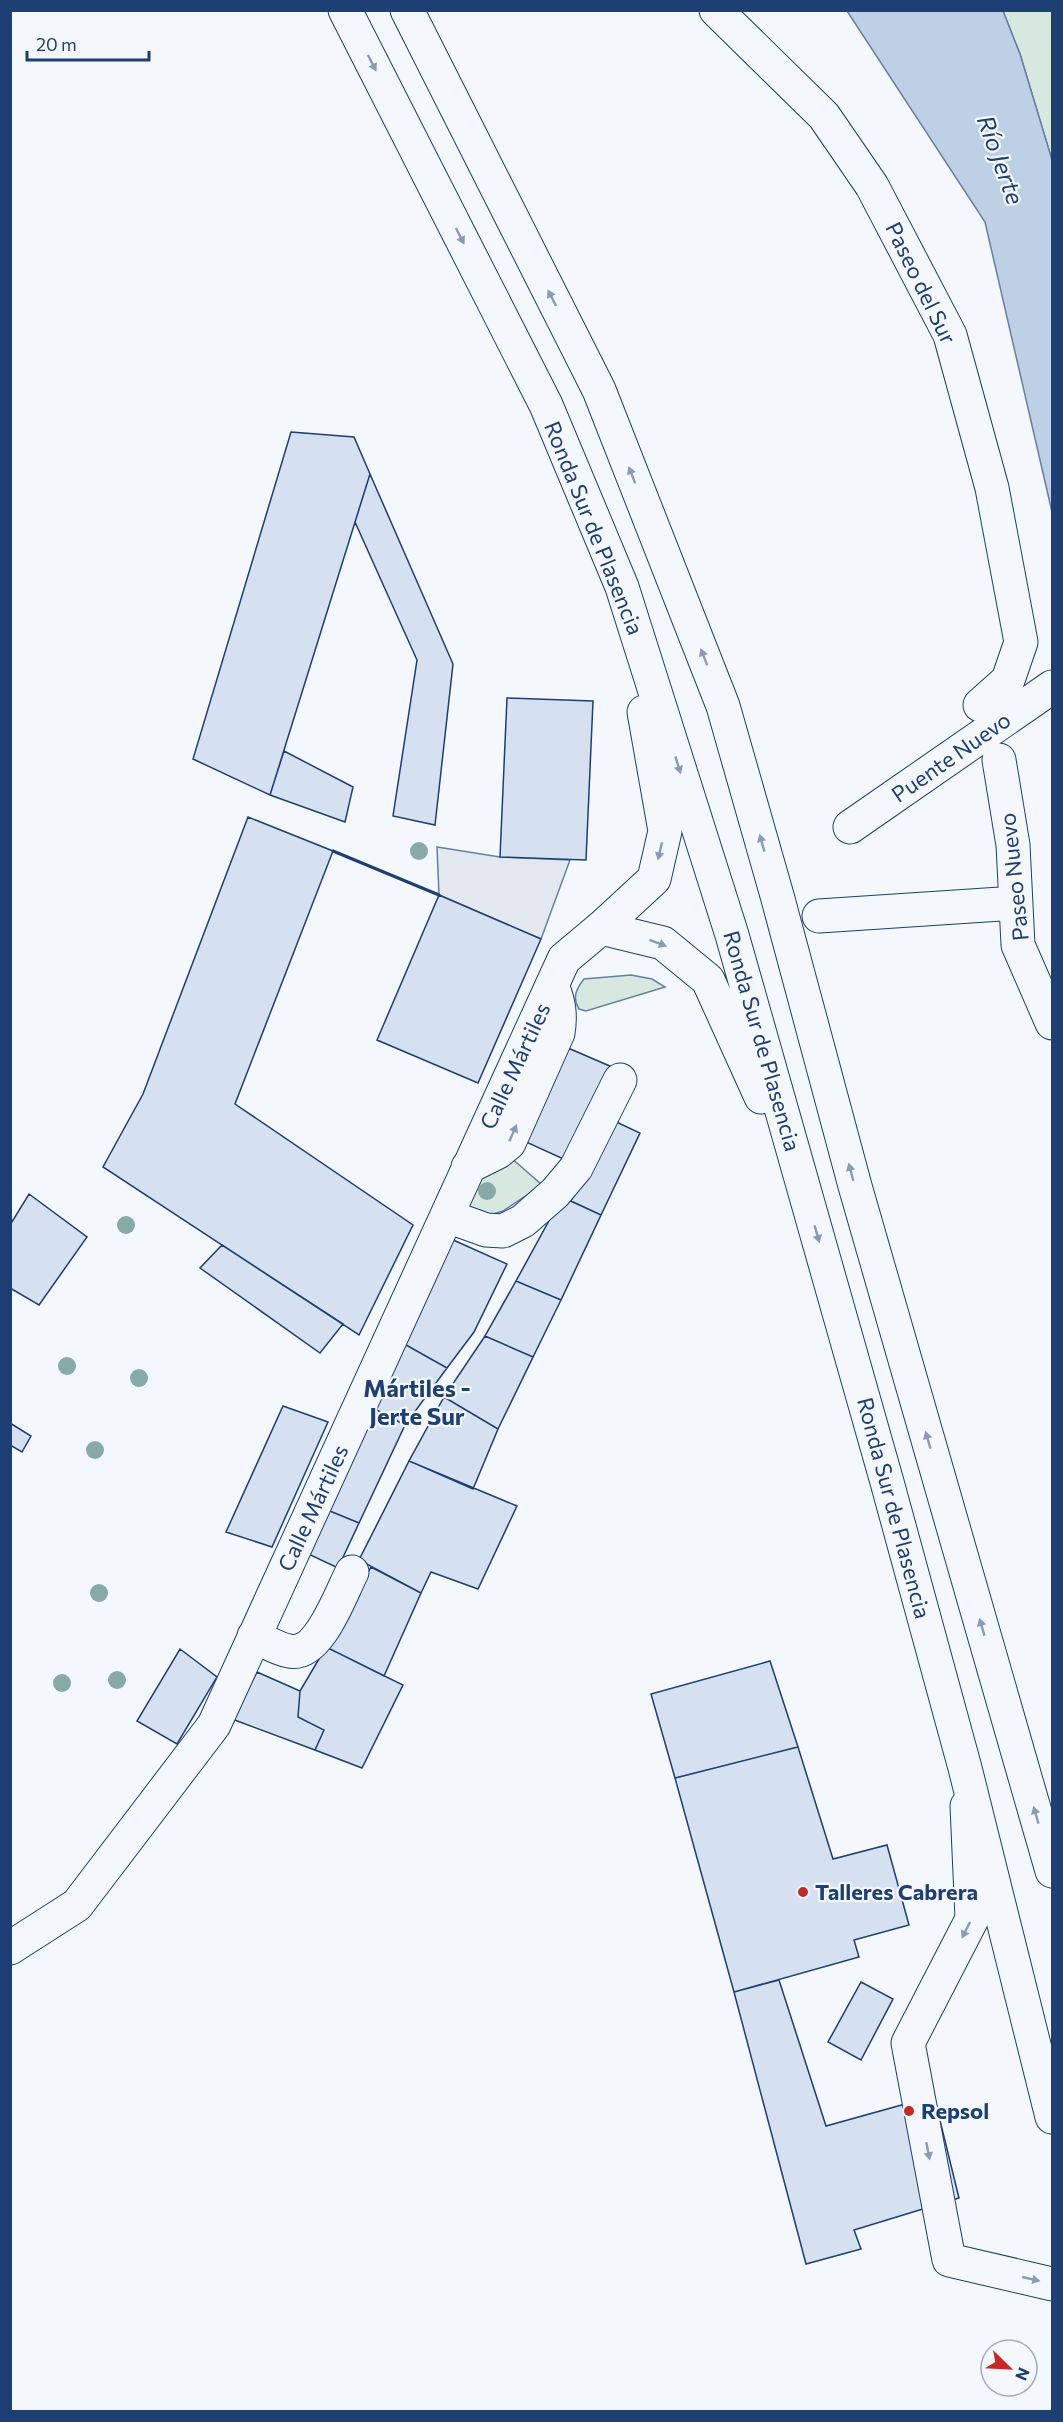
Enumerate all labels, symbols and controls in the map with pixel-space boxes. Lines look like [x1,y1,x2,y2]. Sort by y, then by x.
scale bar [27,24,148,62]
text: 20 m [36,33,77,55]
one-way arrow [367,54,376,71]
water label: Río Jerte [972,111,1031,208]
street label: Paseo del Sur [880,217,963,348]
one-way arrow [455,228,465,245]
one-way arrow [547,289,557,306]
street label: Ronda Sur de Plasencia [539,417,650,639]
one-way arrow [627,466,637,484]
one-way arrow [699,648,708,666]
street label: Puente Nuevo [886,706,1015,808]
one-way arrow [674,756,684,774]
street label: Paseo Nuevo [993,812,1034,942]
one-way arrow [757,834,766,852]
one-way arrow [655,842,664,861]
street label: Ronda Sur de Plasencia [718,928,807,1154]
one-way arrow [649,939,667,949]
street label: Calle Mártiles [473,998,556,1133]
one-way arrow [509,1124,518,1141]
one-way arrow [846,1163,855,1181]
one-way arrow [813,1225,822,1243]
district label: Mártiles - Jerte Sur [363,1373,471,1430]
street label: Ronda Sur de Plasencia [852,1394,937,1622]
one-way arrow [923,1431,932,1449]
street label: Calle Mártiles [271,1440,354,1575]
one-way arrow [977,1618,986,1636]
one-way arrow [1031,1806,1040,1824]
place label: Talleres Cabrera [815,1878,978,1905]
marker: Talleres Cabrera [796,1885,810,1899]
one-way arrow [961,1922,971,1939]
place label: Repsol [921,2097,989,2124]
marker: Repsol [902,2104,916,2118]
one-way arrow [924,2141,933,2160]
one-way arrow [1022,2275,1041,2284]
north arrow [979,2338,1039,2398]
text: N [1012,2365,1034,2384]

